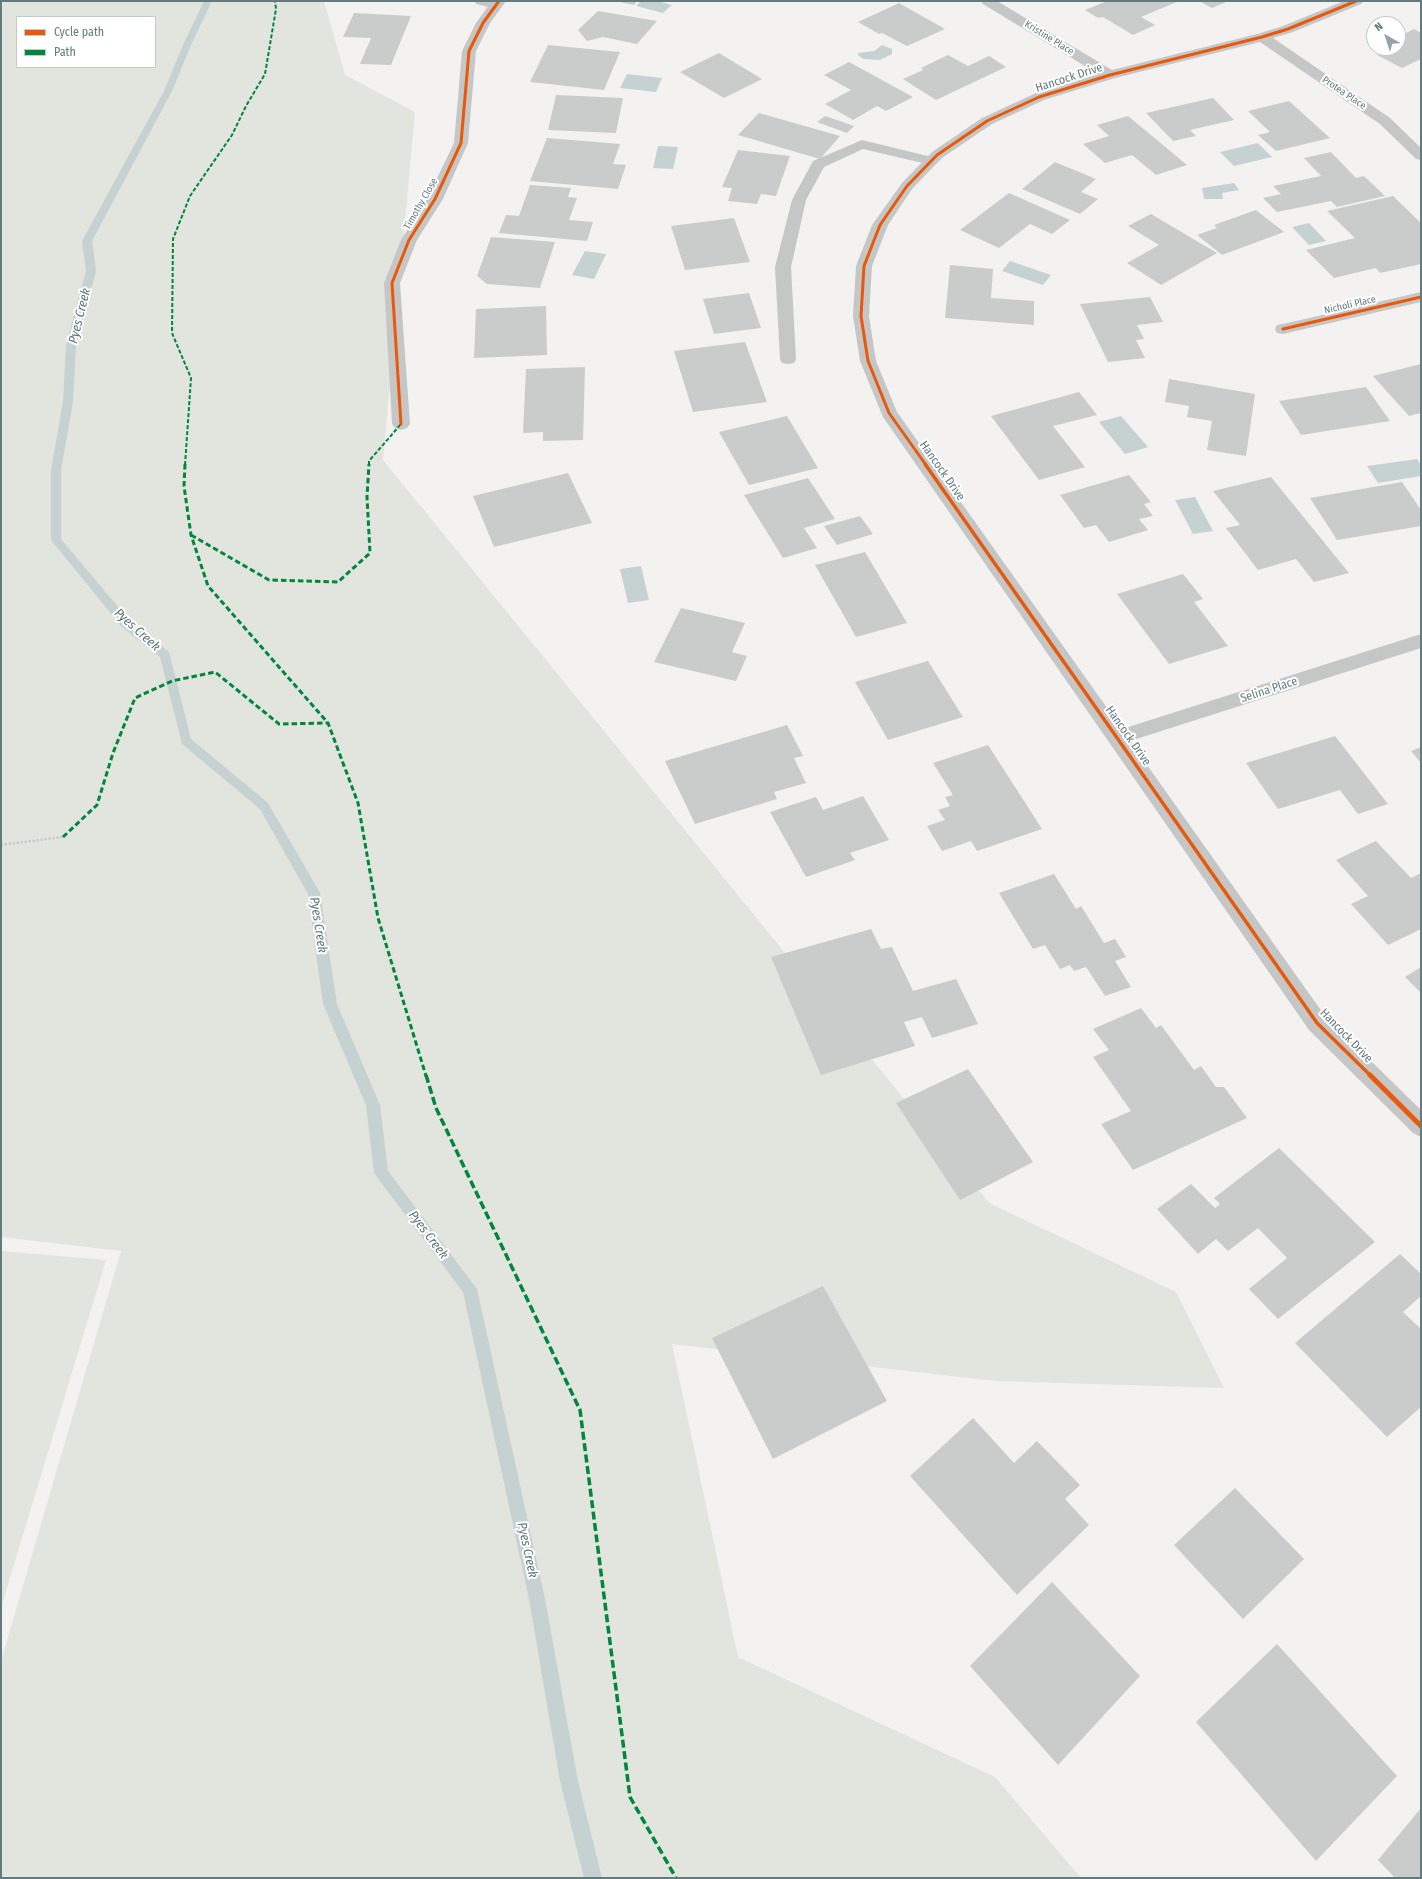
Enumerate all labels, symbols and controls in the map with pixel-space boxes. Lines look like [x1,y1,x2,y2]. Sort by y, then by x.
legend [16,16,156,68]
north arrow [1366,16,1406,56]
street label: Kristine Place [1022,18,1076,58]
text: N [1372,20,1385,34]
text: Cycle path [54,25,104,39]
text: Path [54,45,76,59]
street label: Hancock Drive [1034,60,1104,96]
street label: Protea Place [1320,74,1368,112]
street label: Timothy Close [401,176,441,232]
water label: Pyes Creek [66,287,94,345]
street label: Nicholi Place [1323,293,1377,317]
street label: Hancock Drive [916,438,968,504]
water label: Pyes Creek [111,605,163,655]
street label: Selina Place [1239,674,1299,706]
street label: Hancock Drive [1102,703,1154,769]
water label: Pyes Creek [306,896,330,954]
street label: Hancock Drive [1317,1006,1375,1066]
water label: Pyes Creek [405,1208,451,1262]
water label: Pyes Creek [514,1521,540,1579]

